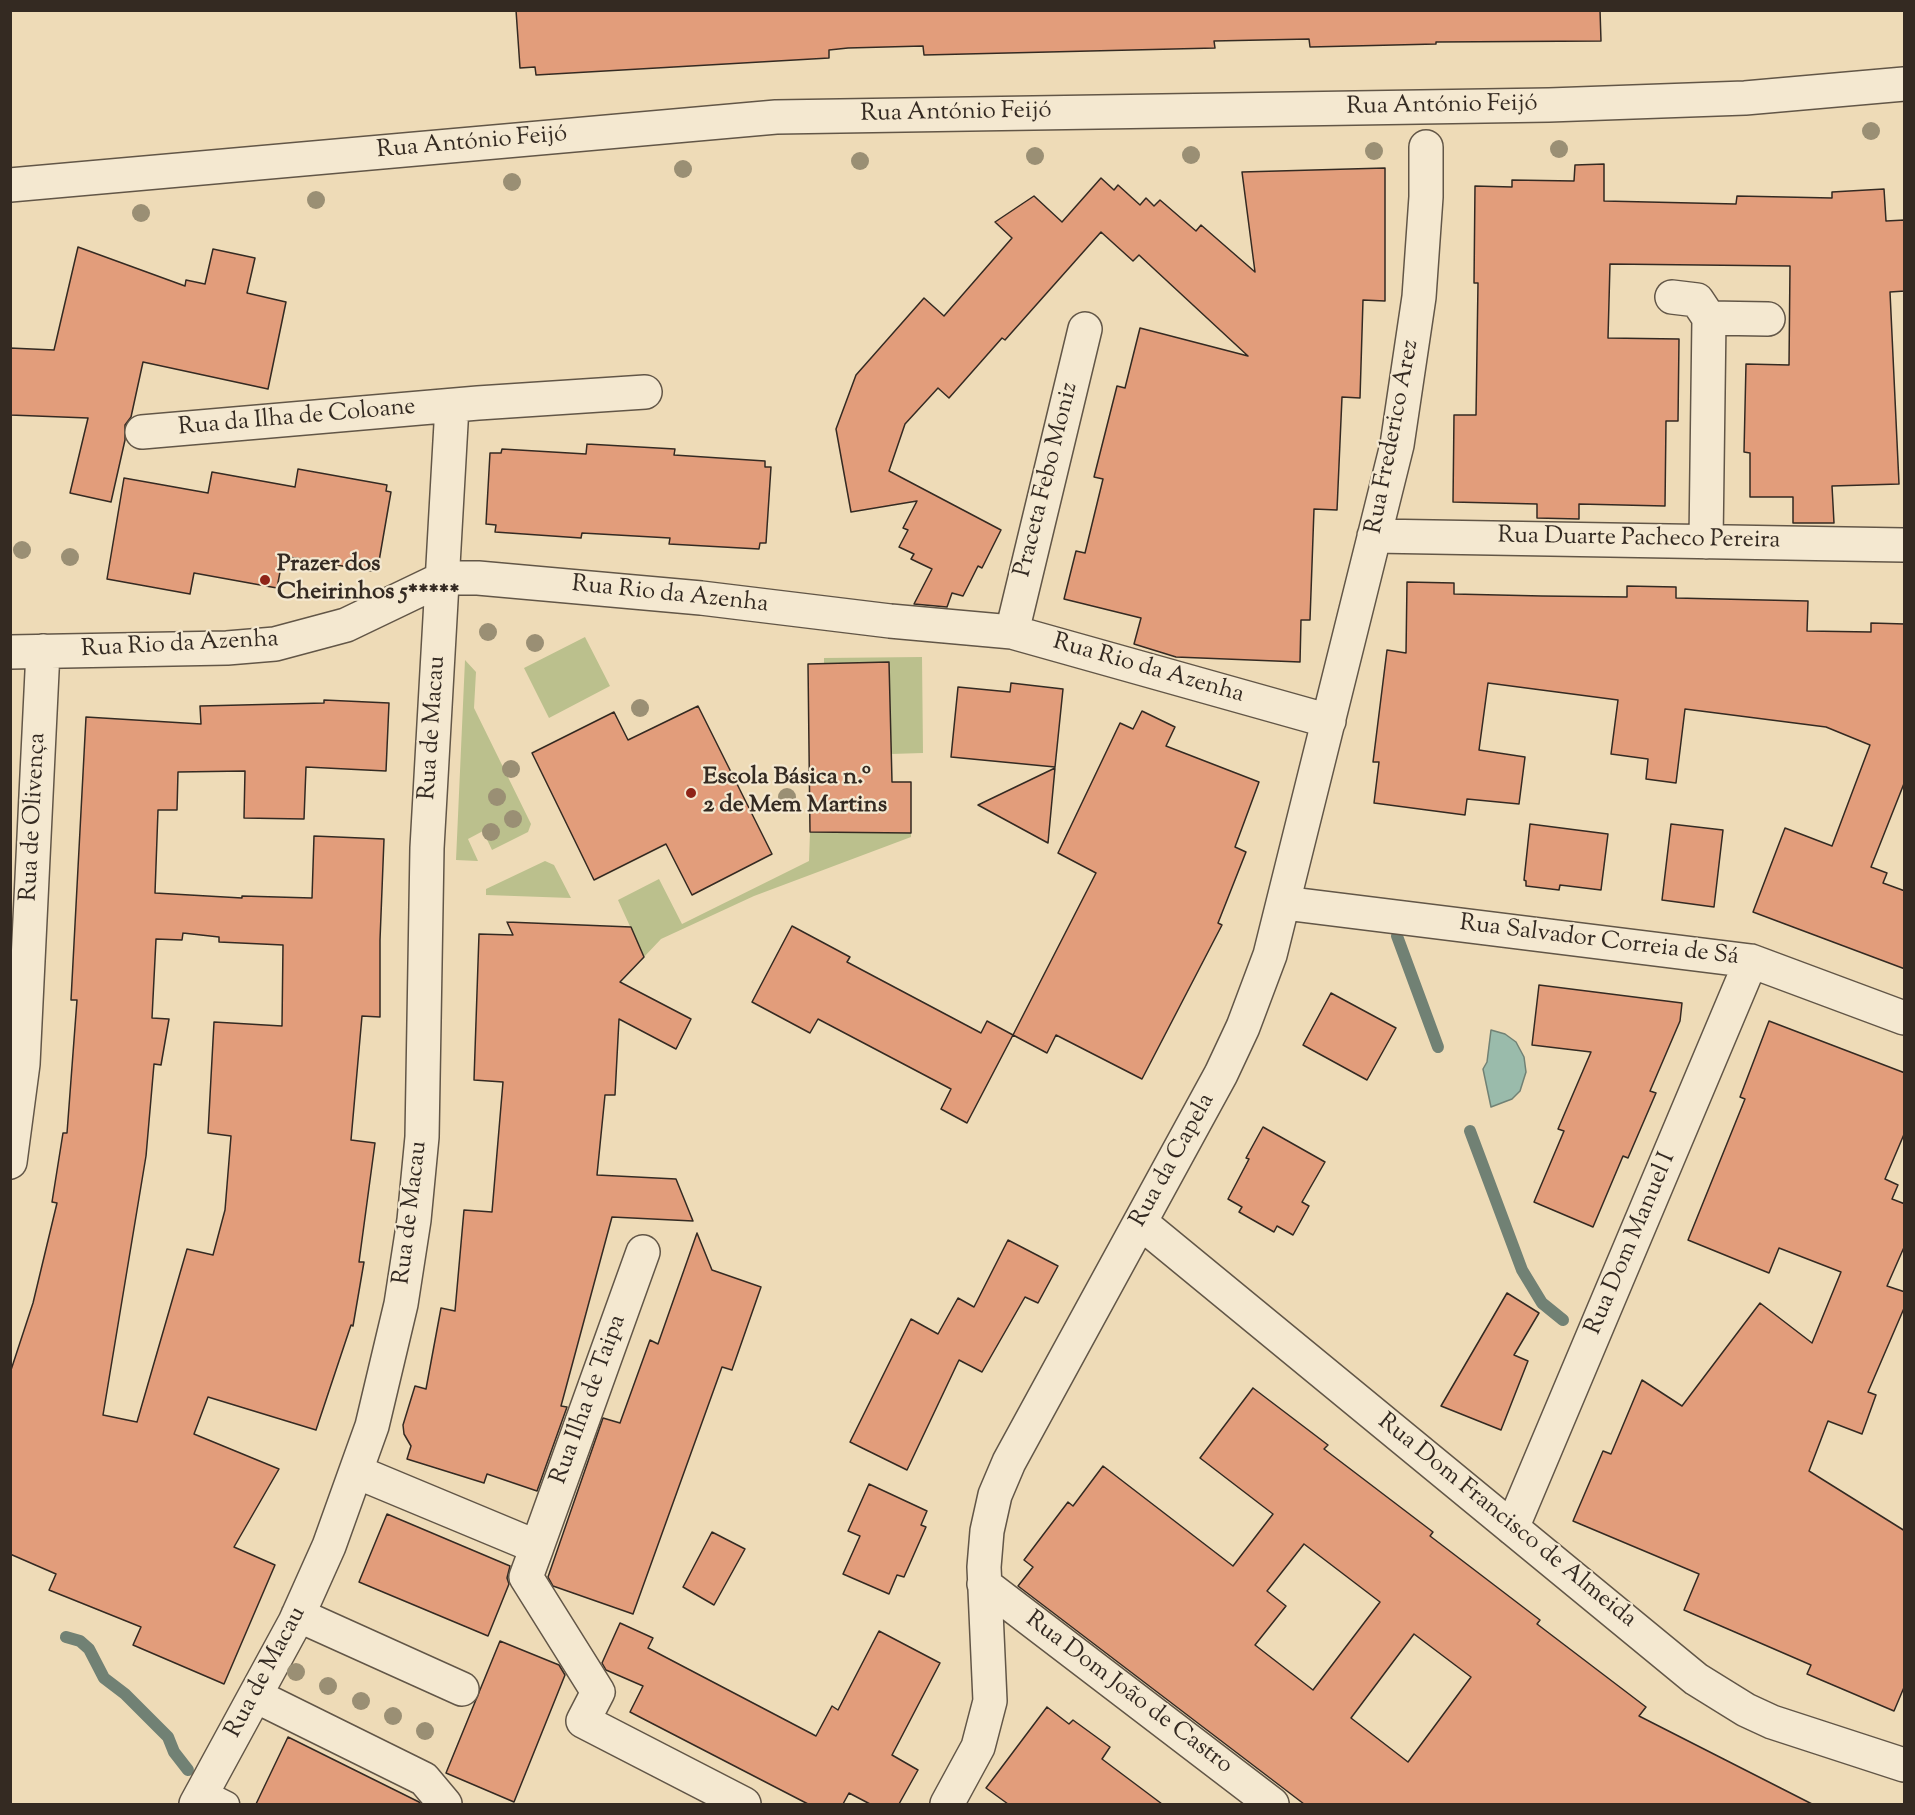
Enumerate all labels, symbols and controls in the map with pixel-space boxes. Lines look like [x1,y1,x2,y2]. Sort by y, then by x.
street label: Rua António Feijó [1346,91,1538,123]
street label: Rua António Feijó [860,98,1052,130]
street label: Rua António Feijó [376,121,568,167]
street label: Rua Frederico Arez [1361,337,1427,537]
street label: Praceta Febo Moniz [1010,380,1086,580]
street label: Rua da Ilha de Coloane [177,394,417,444]
street label: Rua Duarte Pacheco Pereira [1497,523,1781,557]
place label: Prazer dos Cheirinhos 5***** [277,552,460,608]
street label: Rua Rio da Azenha [570,571,770,621]
marker: Prazer dos Cheirinhos 5***** [258,573,272,587]
street label: Rua Rio da Azenha [81,626,279,666]
street label: Rua Rio da Azenha [1049,629,1247,711]
street label: Rua de Macau [415,655,453,801]
street label: Rua de Olivença [16,732,54,902]
place label: Escola Básica n.º 2 de Mem Martins [703,765,887,821]
marker: Escola Básica n.º 2 de Mem Martins [684,786,698,800]
street label: Rua Salvador Correia de Sá [1458,911,1740,973]
street label: Rua da Capela [1125,1089,1223,1233]
street label: Rua de Macau [389,1140,435,1286]
street label: Rua Dom Manuel I [1581,1149,1683,1339]
street label: Rua Ilha de Taipa [546,1311,634,1489]
street label: Rua Dom Francisco de Almeida [1371,1409,1641,1635]
street label: Rua de Macau [220,1603,314,1743]
street label: Rua Dom João de Castro [1019,1607,1237,1781]

